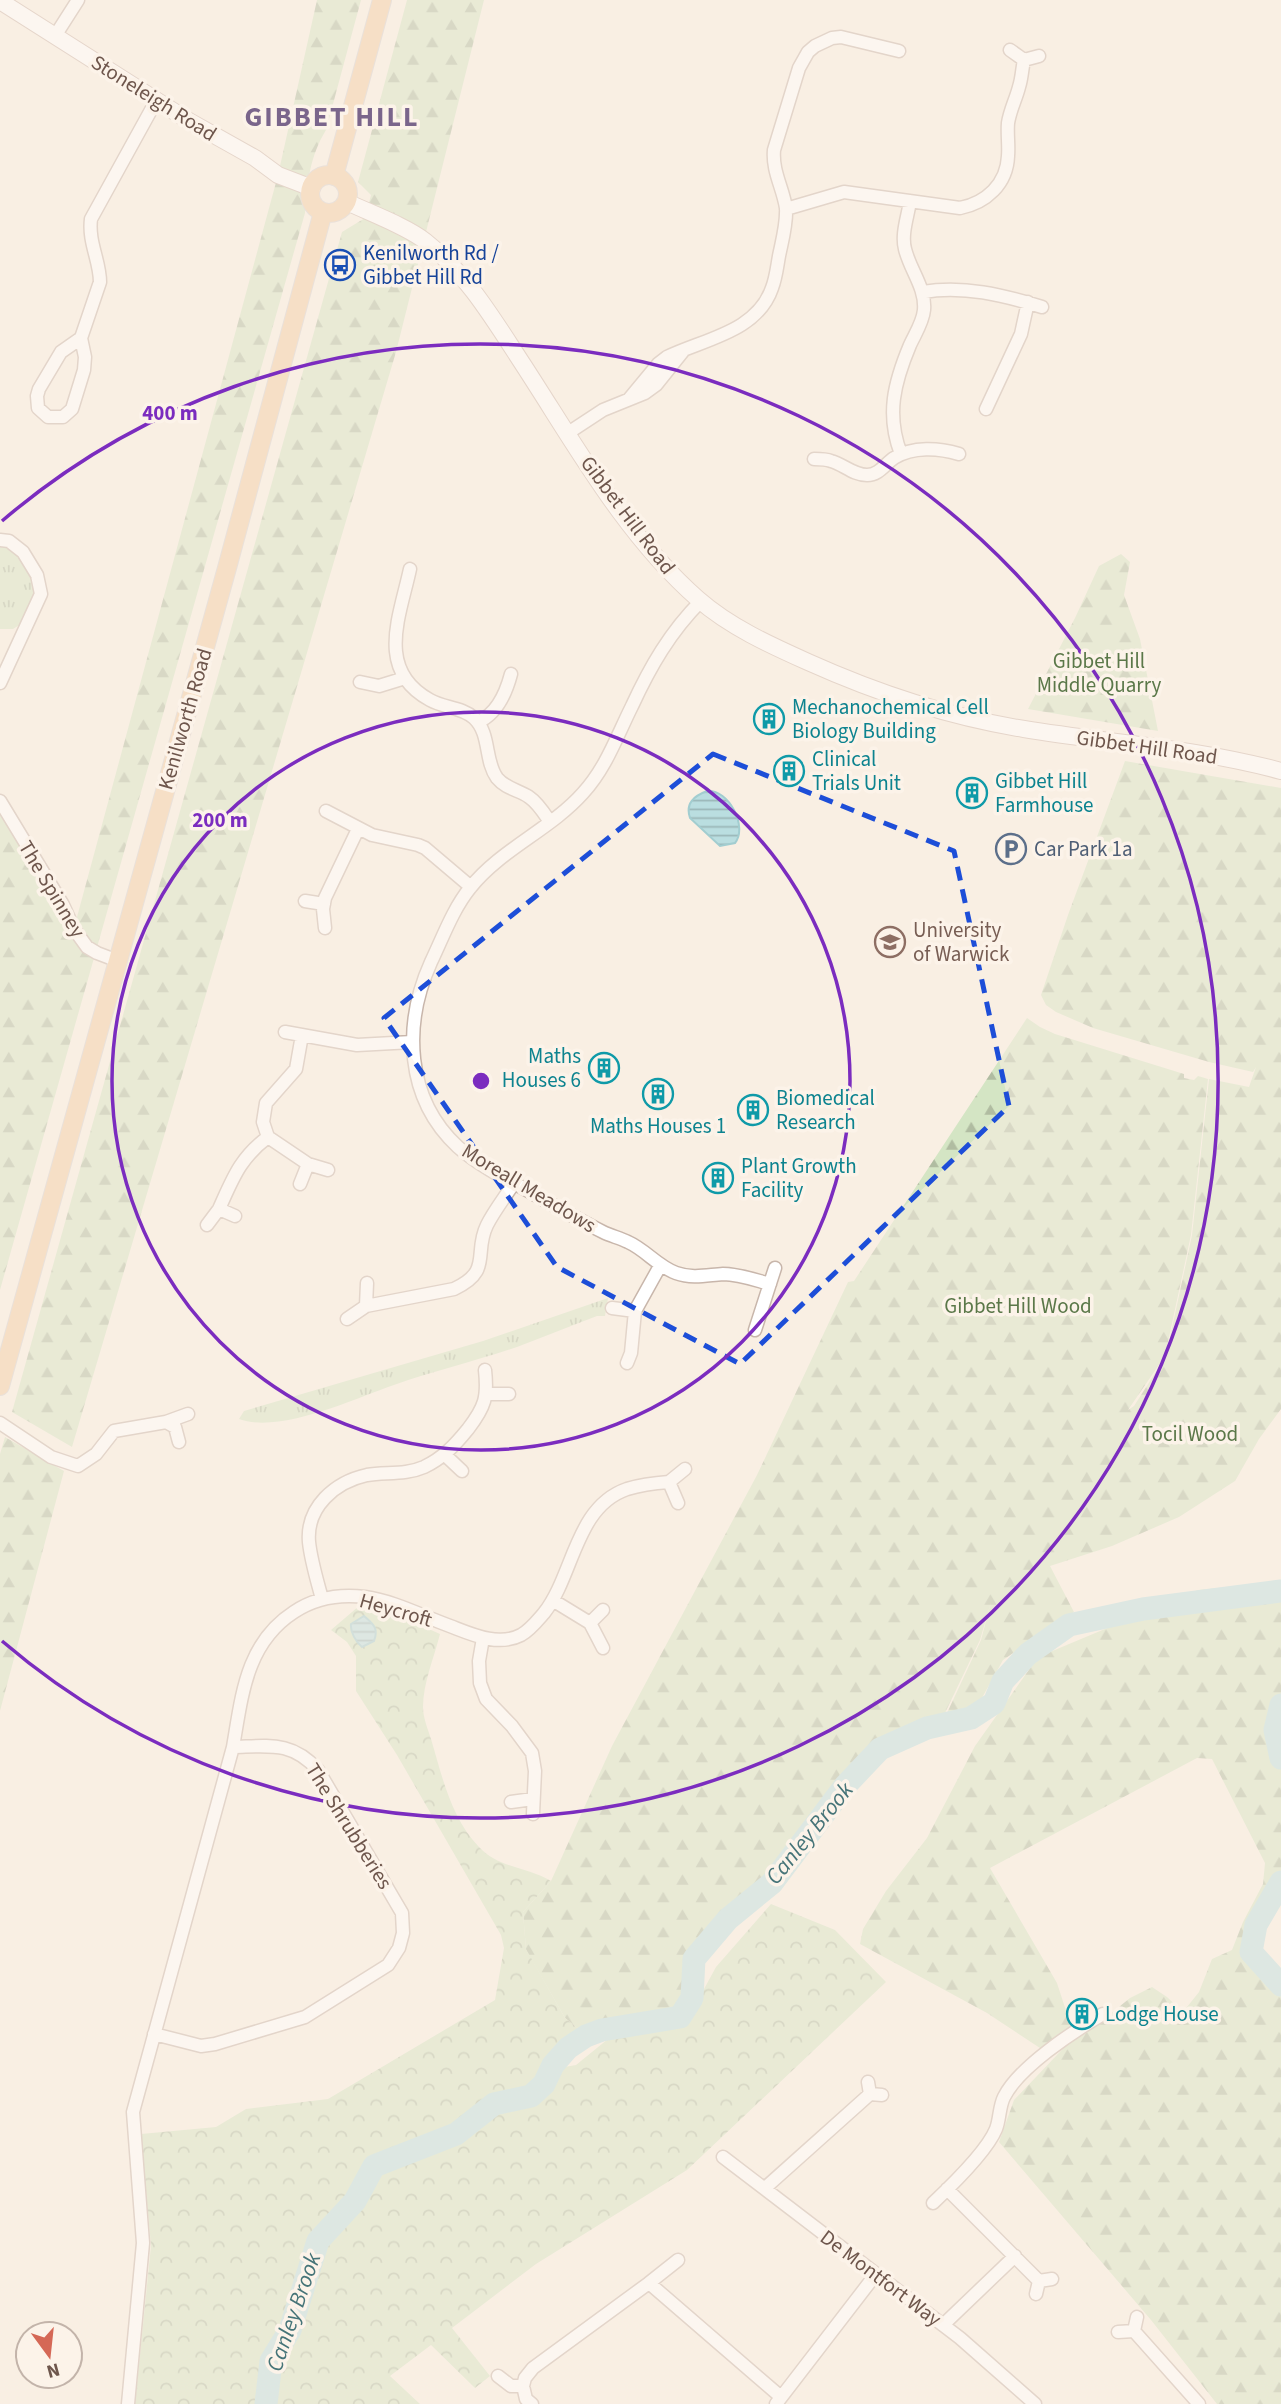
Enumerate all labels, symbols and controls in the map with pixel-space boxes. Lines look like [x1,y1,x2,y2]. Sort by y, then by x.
street label: Stoneleigh Road [85,47,223,149]
district label: GIBBET HILL [245,97,420,137]
place label: Kenilworth Rd / Gibbet Hill Rd [363,238,499,292]
bus stop icon: Kenilworth Rd / Gibbet Hill Rd [323,248,357,282]
text: 400 m [142,398,198,428]
street label: Gibbet Hill Road [573,449,683,581]
street label: Kenilworth Road [150,645,220,793]
park label: Gibbet Hill Middle Quarry [1037,646,1161,700]
place label: Mechanochemical Cell Biology Building [792,692,989,746]
building icon: Mechanochemical Cell Biology Building [752,702,786,736]
street label: Gibbet Hill Road [1075,722,1219,772]
place label: Clinical Trials Unit [812,744,901,798]
building icon: Clinical Trials Unit [772,754,806,788]
place label: Gibbet Hill Farmhouse [995,766,1093,820]
building icon: Gibbet Hill Farmhouse [955,776,989,810]
text: 200 m [192,805,248,835]
parking icon: Car Park 1a [994,832,1028,866]
place label: Car Park 1a [1034,834,1133,864]
street label: The Spinney [11,835,93,943]
place label: University of Warwick [913,915,1010,969]
school or university icon: University of Warwick [873,925,907,959]
place label: Maths Houses 6 [502,1041,581,1095]
building icon: Maths Houses 6 [587,1051,621,1085]
centre of rings [469,1069,493,1093]
building icon: Maths Houses 1 [641,1077,675,1111]
place label: Biomedical Research [776,1083,875,1137]
building icon: Biomedical Research [736,1093,770,1127]
place label: Maths Houses 1 [590,1111,726,1141]
street label: Moreall Meadows [456,1136,602,1240]
place label: Plant Growth Facility [741,1151,857,1205]
building icon: Plant Growth Facility [701,1161,735,1195]
park label: Gibbet Hill Wood [944,1291,1092,1321]
park label: Tocil Wood [1142,1419,1238,1449]
street label: Heycroft [356,1585,436,1635]
street label: The Shrubberies [298,1757,400,1895]
water label: Canley Brook [758,1774,862,1892]
building icon: Lodge House [1065,1997,1099,2031]
place label: Lodge House [1105,1999,1219,2029]
street label: De Montfort Way [814,2222,948,2334]
water label: Canley Brook [258,2247,330,2376]
north arrow [14,2320,84,2390]
text: N [43,2355,63,2385]

